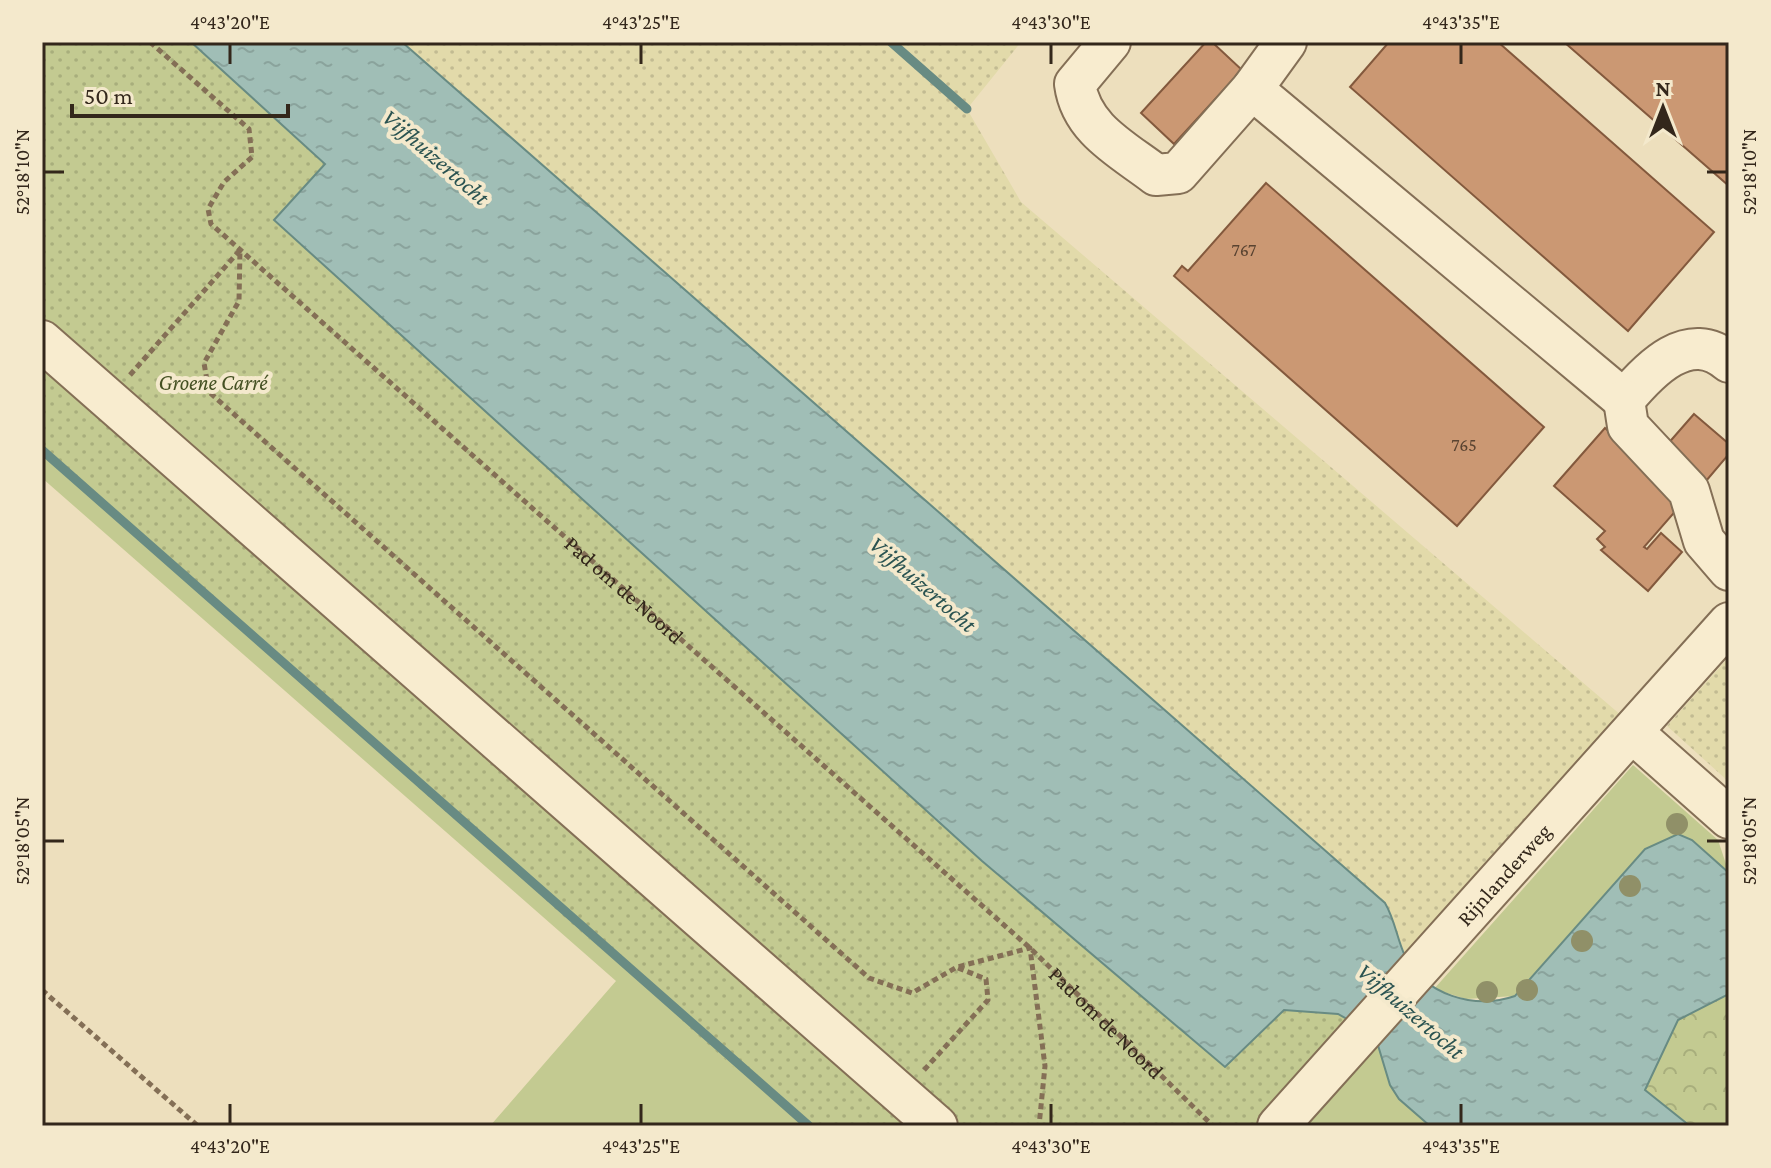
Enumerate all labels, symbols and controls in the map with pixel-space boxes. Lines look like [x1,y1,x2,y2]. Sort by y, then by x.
text: 4°43'20"E [190,11,270,33]
text: 4°43'25"E [602,11,680,33]
text: 4°43'30"E [1011,11,1091,33]
text: 4°43'35"E [1422,11,1500,33]
scale bar [72,68,288,118]
north arrow [1623,68,1703,148]
text: N [1656,76,1671,101]
text: 50 m [84,82,133,109]
water label: Vijfhuizertocht [377,103,496,212]
text: 52°18'10"N [11,129,33,215]
text: 52°18'10"N [1738,129,1760,215]
house number: 767 [1232,240,1256,260]
park label: Groene Carré [158,370,269,395]
house number: 765 [1451,435,1477,455]
water label: Vijfhuizertocht [864,530,983,639]
street label: Pad om de Noord [560,531,689,649]
text: 52°18'05"N [11,797,33,885]
text: 52°18'05"N [1738,797,1760,885]
street label: Rijnlanderweg [1452,818,1556,931]
water label: Vijfhuizertocht [1352,957,1471,1066]
street label: Pad om de Noord [1044,962,1169,1084]
text: 4°43'20"E [190,1135,270,1157]
text: 4°43'25"E [602,1135,680,1157]
text: 4°43'30"E [1011,1135,1091,1157]
text: 4°43'35"E [1422,1135,1500,1157]

